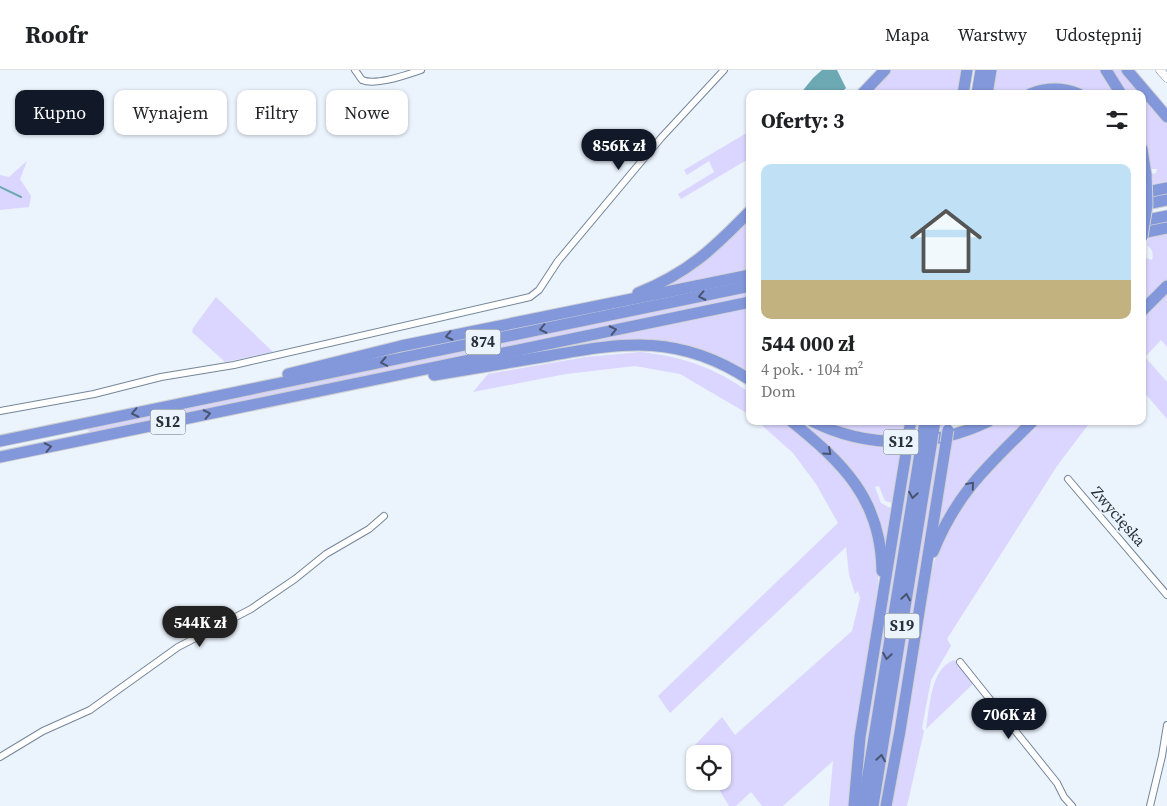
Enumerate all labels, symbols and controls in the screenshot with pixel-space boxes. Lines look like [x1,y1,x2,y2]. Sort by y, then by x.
text: Roofr [25,18,88,51]
text: Mapa [885,22,929,47]
text: Warstwy [957,22,1027,47]
text: Udostępnij [1055,22,1142,47]
chip: Kupno [15,90,104,135]
chip: Wynajem [114,90,227,135]
chip: Filtry [237,90,316,135]
chip: Nowe [326,90,408,135]
text: Oferty: 3 [761,106,844,135]
icon: filters [1103,106,1131,134]
pin: 856K zł [573,128,665,171]
text: 856K zł [592,134,646,156]
icon: home [901,196,991,286]
one-way arrow [698,290,707,301]
one-way arrow [539,323,548,334]
one-way arrow [609,325,618,336]
text: 544 000 zł [761,329,855,358]
one-way arrow [444,330,453,341]
road number: 874 [466,330,500,354]
one-way arrow [380,356,388,366]
text: 4 pok. · 104 m² [761,358,863,380]
text: Dom [761,380,796,402]
one-way arrow [130,407,139,418]
one-way arrow [202,409,211,420]
road number: S12 [150,410,186,434]
road number: S12 [884,430,918,454]
one-way arrow [43,442,52,453]
one-way arrow [823,446,832,455]
street label: Zwycięska [1087,481,1152,551]
one-way arrow [965,482,974,491]
one-way arrow [908,491,918,499]
one-way arrow [901,593,911,602]
pin: 544K zł [154,606,246,648]
text: 544K zł [173,611,227,633]
road number: S19 [884,614,920,638]
one-way arrow [883,651,893,660]
pin: 706K zł [963,698,1055,740]
text: 706K zł [982,703,1036,725]
map controls [686,745,731,790]
button: locate [686,745,731,790]
one-way arrow [875,754,885,762]

